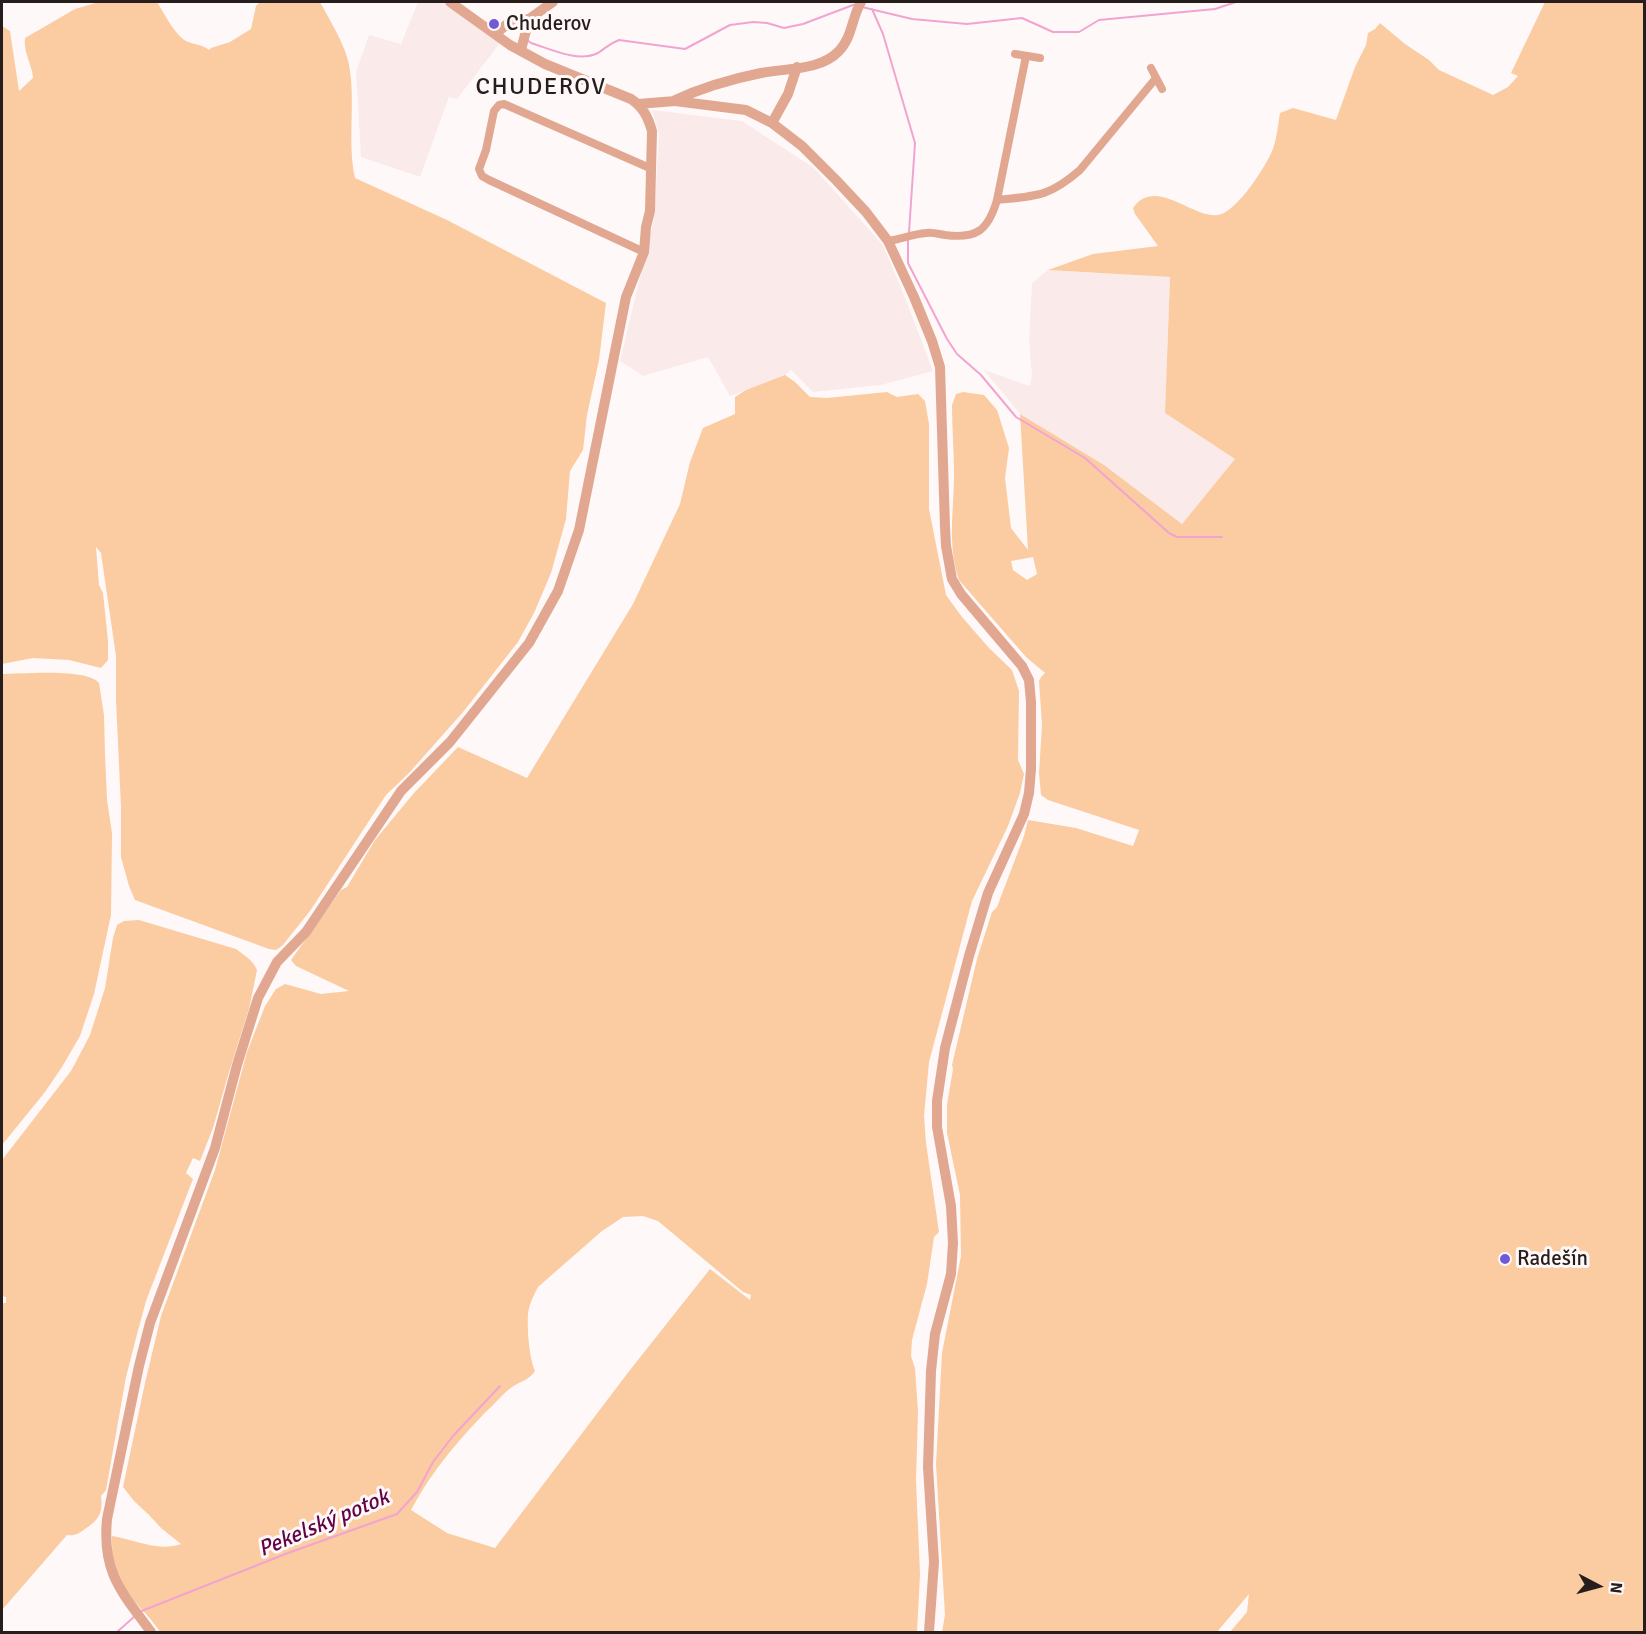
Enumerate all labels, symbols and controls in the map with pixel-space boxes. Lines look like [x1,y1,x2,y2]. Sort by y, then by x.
place label: Chuderov [506,11,591,37]
marker: Chuderov [487,17,501,31]
district label: CHUDEROV [475,74,607,102]
place label: Radešín [1517,1246,1588,1272]
marker: Radešín [1498,1252,1512,1266]
water label: Pekelský potok [255,1485,393,1563]
north arrow [1568,1556,1628,1616]
text: N [1605,1581,1626,1594]

